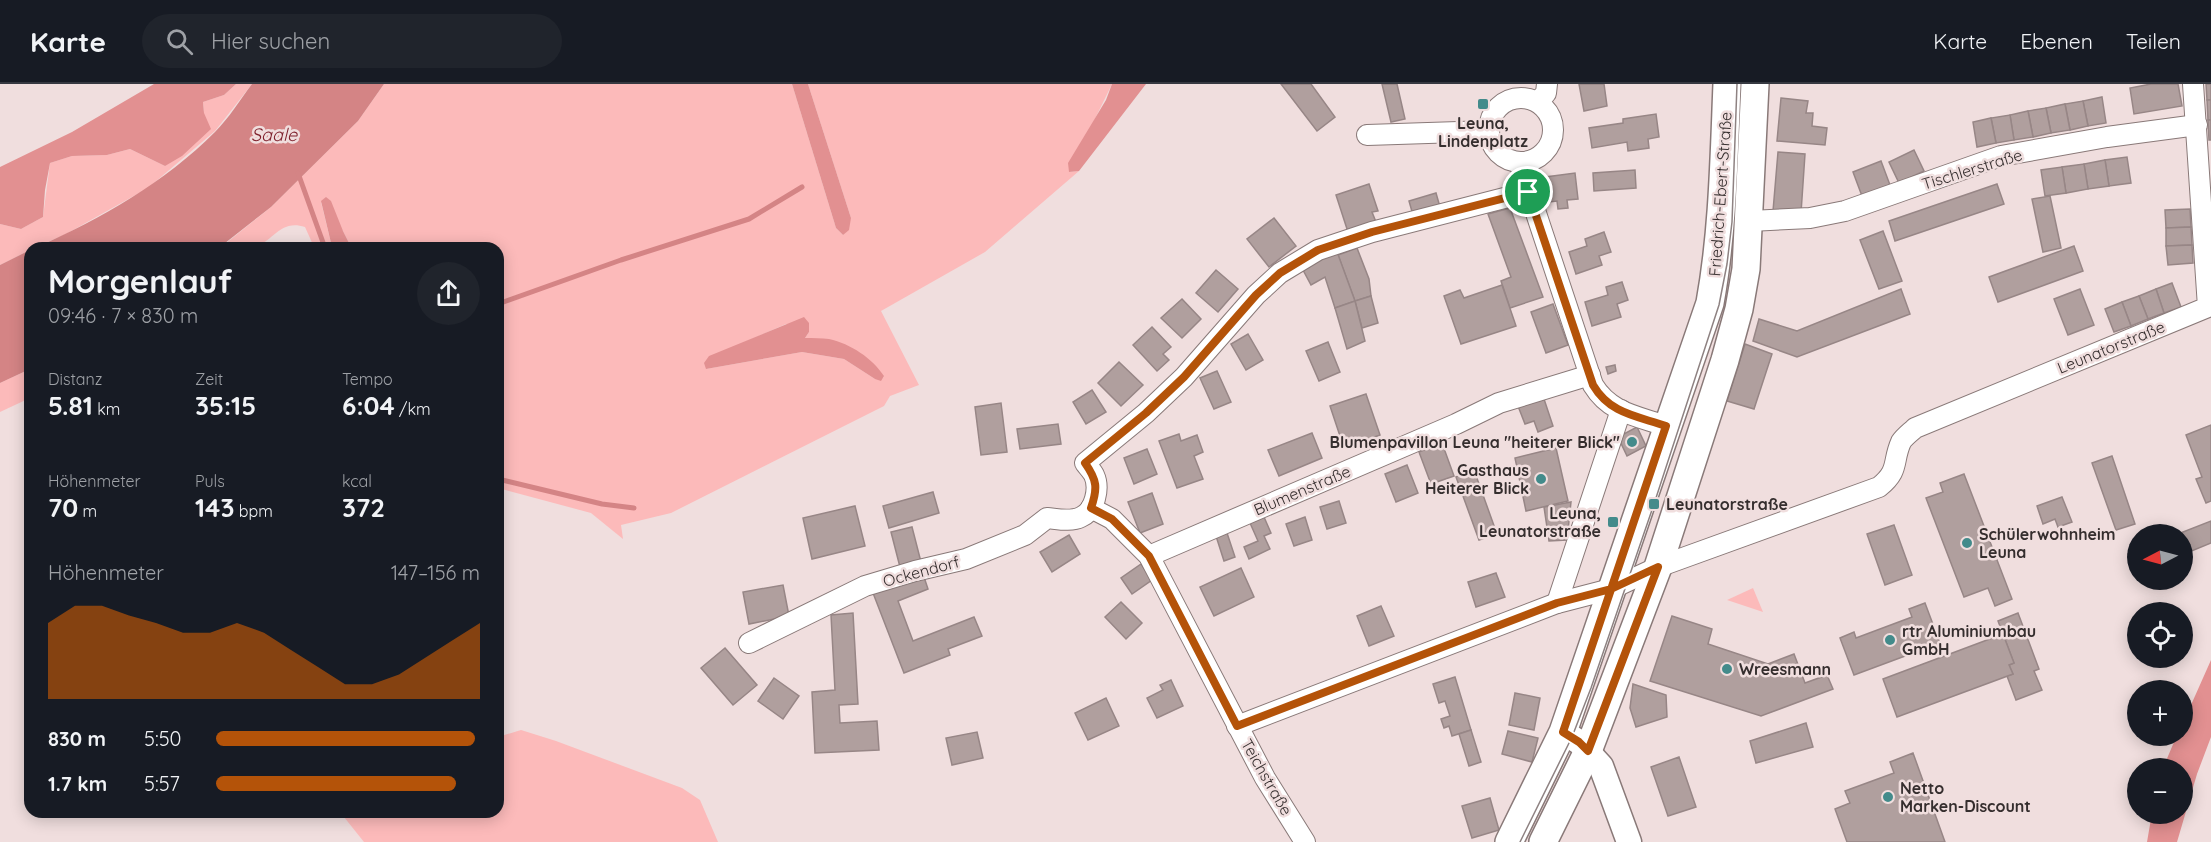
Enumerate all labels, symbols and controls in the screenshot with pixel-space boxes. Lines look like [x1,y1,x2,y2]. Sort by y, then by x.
search box [142,14,562,68]
text: Karte [30,24,106,59]
icon: search [163,25,196,58]
text: Hier suchen [211,27,330,55]
text: Karte [1933,28,1987,54]
text: Ebenen [2020,28,2093,54]
text: Teilen [2126,28,2181,54]
marker: Leuna, Lindenplatz [1476,97,1490,111]
street label: Friedrich-Ebert-Straße [1704,111,1736,277]
place label: Leuna, Lindenplatz [1438,113,1528,151]
water label: Saale [251,123,298,146]
street label: Tischlerstraße [1919,144,2025,194]
pin [1502,166,1553,217]
icon: arrive [1511,175,1544,208]
text: Morgenlauf [48,260,232,301]
button: share [417,262,480,325]
text: 09:46 · 7 × 830 m [48,303,198,328]
street label: Leunatorstraße [2054,316,2168,378]
text: Distanz [48,369,102,389]
text: Zeit [195,369,223,389]
text: Tempo [342,369,393,389]
text: 5.81 [48,389,93,422]
text: 35:15 [195,389,256,422]
text: 6:04 [342,389,395,422]
text: km [93,399,120,419]
text: /km [395,399,431,419]
place label: Blumenpavillon Leuna "heiterer Blick" [1330,432,1620,452]
marker: Blumenpavillon Leuna "heiterer Blick" [1625,435,1639,449]
place label: Gasthaus Heiterer Blick [1425,460,1529,498]
street label: Blumenstraße [1251,461,1353,519]
text: Höhenmeter [48,471,141,491]
text: Puls [195,471,225,491]
text: kcal [342,471,372,491]
marker: Gasthaus Heiterer Blick [1534,472,1548,486]
text: 70 [48,491,78,524]
text: 143 [195,491,234,524]
text: 372 [342,491,385,524]
place label: Leunatorstraße [1666,494,1788,514]
marker: Leunatorstraße [1647,497,1661,511]
text: m [78,501,97,521]
text: bpm [234,501,273,521]
place label: Leuna, Leunatorstraße [1479,503,1601,541]
marker: Leuna, Leunatorstraße [1606,515,1620,529]
place label: Schülerwohnheim Leuna [1979,524,2116,562]
north arrow [2127,524,2193,590]
map controls [2127,524,2193,824]
marker: Schülerwohnheim Leuna [1960,536,1974,550]
street label: Ockendorf [881,551,962,591]
text: Höhenmeter [48,560,164,585]
text: 147–156 m [391,560,480,585]
button: locate [2127,602,2193,668]
place label: rtr Aluminiumbau GmbH [1902,621,2036,659]
marker: rtr Aluminiumbau GmbH [1883,633,1897,647]
place label: Wreesmann [1739,659,1831,679]
marker: Wreesmann [1720,662,1734,676]
button: + [2127,680,2193,746]
text: 830 m [48,726,106,751]
text: 5:50 [144,726,181,751]
street label: Teichstraße [1237,735,1297,819]
button: − [2127,758,2193,824]
text: 1.7 km [48,771,107,796]
text: 5:57 [144,771,180,796]
place label: Netto Marken-Discount [1900,778,2031,816]
marker: Netto Marken-Discount [1881,790,1895,804]

